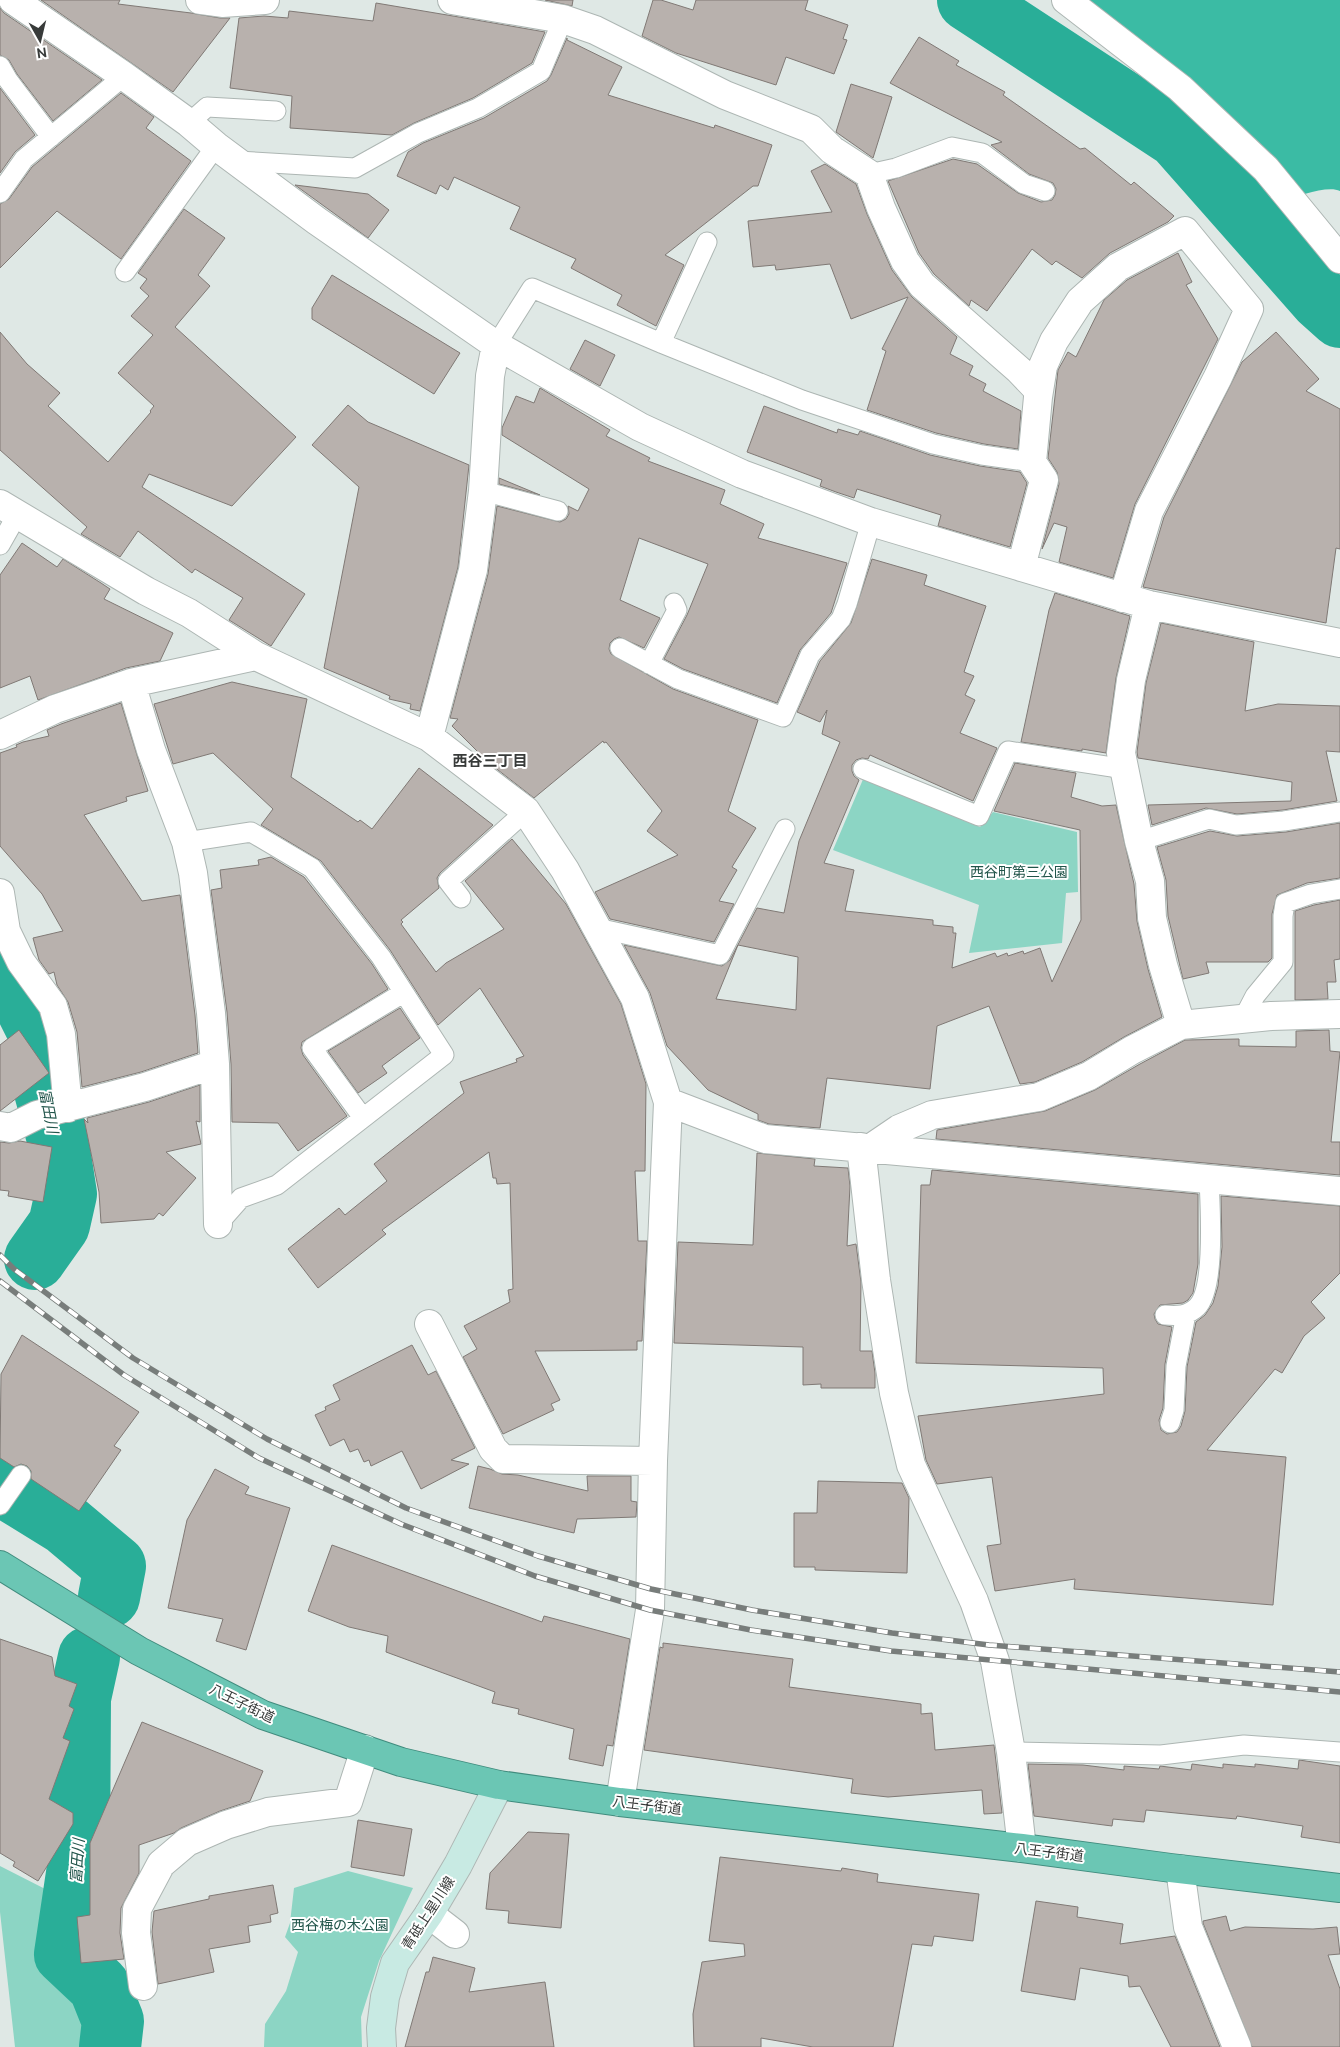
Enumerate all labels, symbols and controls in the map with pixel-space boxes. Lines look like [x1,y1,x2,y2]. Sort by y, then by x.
north arrow [15,15,65,65]
text: N [36,44,48,62]
district label: 西谷三丁目 [452,752,528,769]
park label: 西谷町第三公園 [970,864,1068,880]
water label: 富田川 [36,1087,62,1137]
street label: 八王子街道 [207,1680,277,1726]
street label: 八王子街道 [611,1793,683,1817]
water label: 富田川 [67,1836,87,1884]
street label: 八王子街道 [1013,1840,1085,1864]
street label: 青砥上星川線 [398,1873,458,1953]
park label: 西谷梅の木公園 [291,1917,389,1933]

